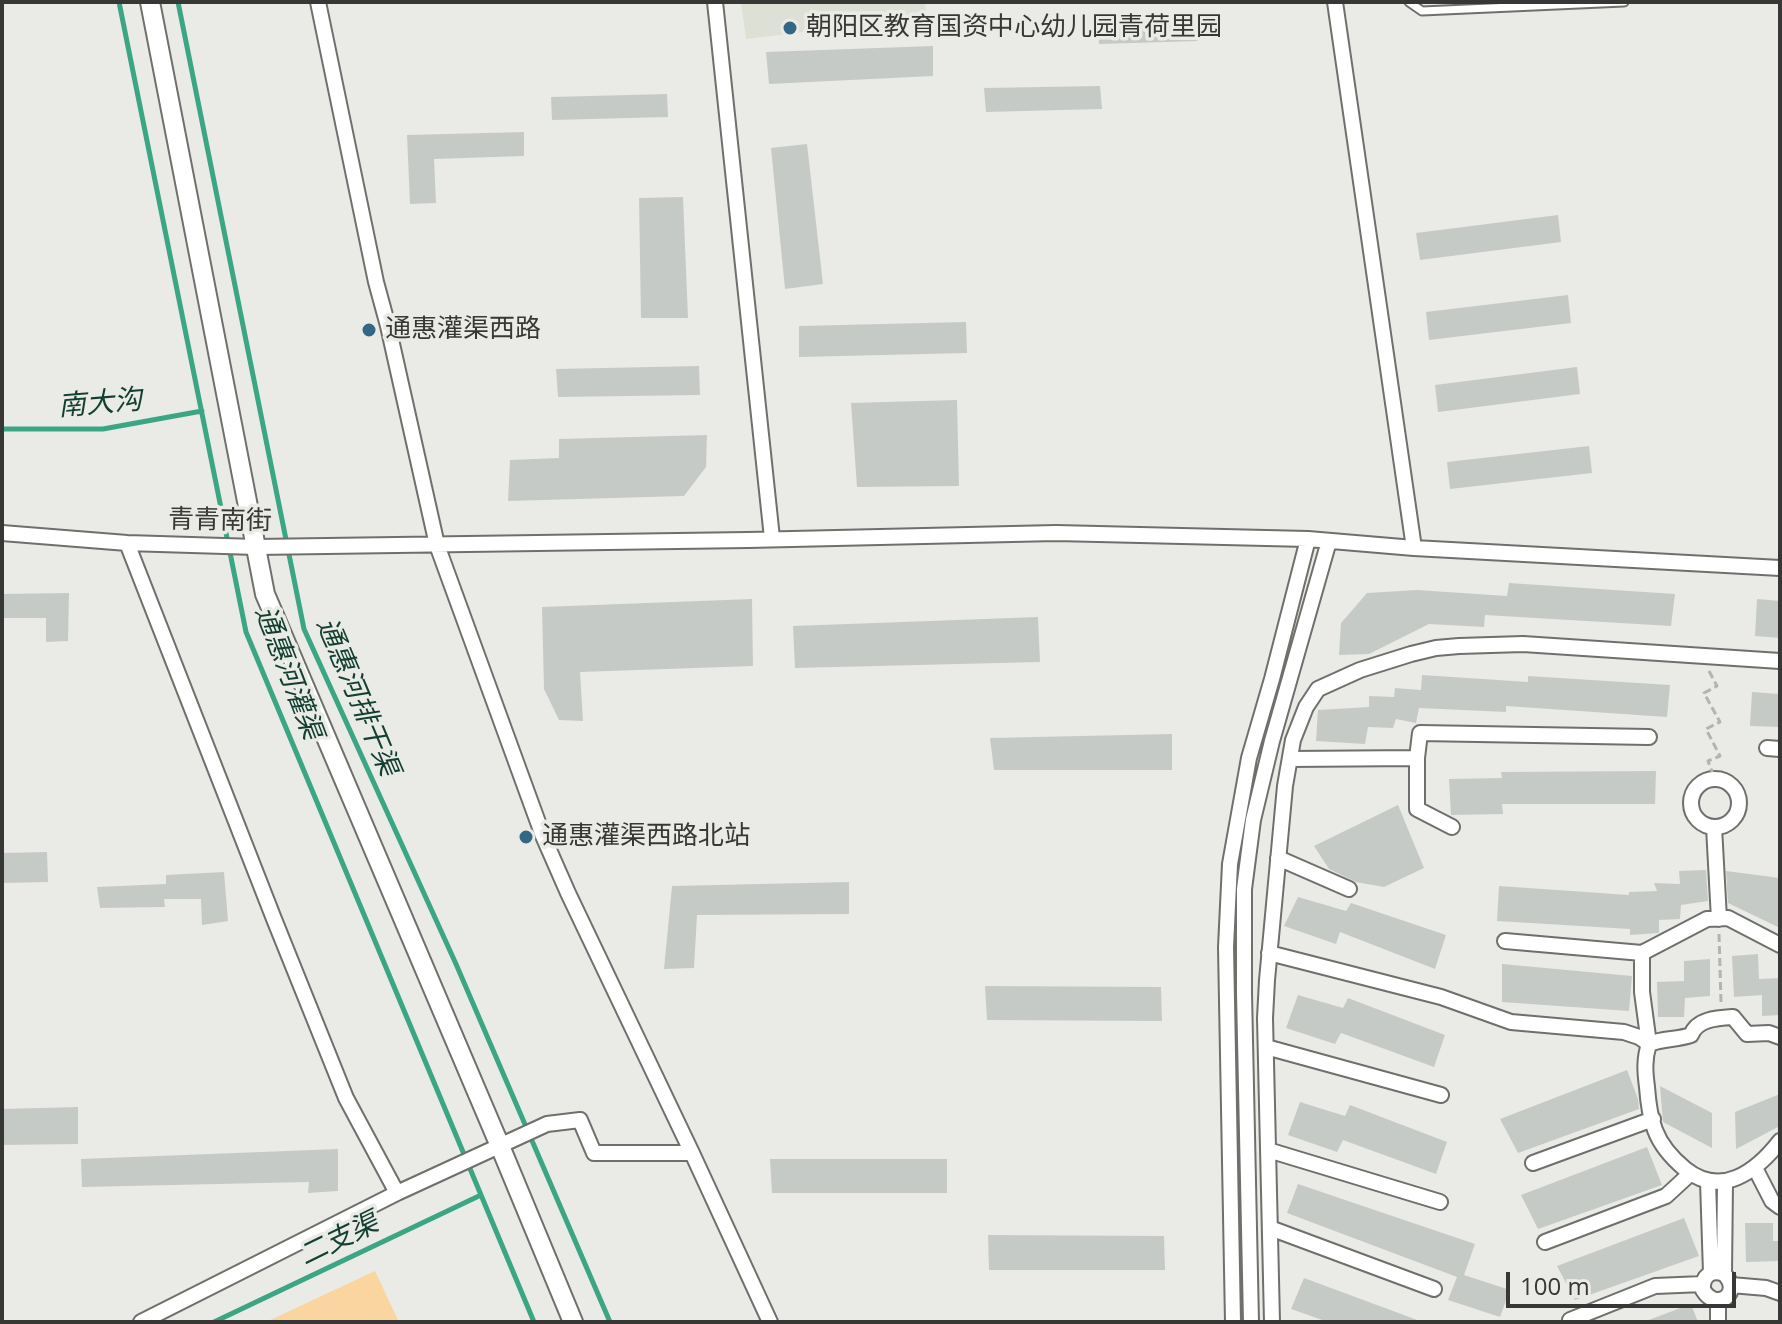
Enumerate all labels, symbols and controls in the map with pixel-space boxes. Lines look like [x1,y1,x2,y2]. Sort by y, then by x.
place label: 朝阳区教育国资中心幼儿园青荷里园 [806,12,1222,44]
marker: 朝阳区教育国资中心幼儿园青荷里园 [781,19,799,37]
place label: 通惠灌渠西路 [385,314,541,346]
marker: 通惠灌渠西路 [360,321,378,339]
water label: 南大沟 [57,384,143,424]
street label: 青青南街 [168,504,272,538]
water label: 通惠河灌渠 [247,602,329,744]
water label: 通惠河排干渠 [309,613,405,781]
place label: 通惠灌渠西路北站 [542,821,750,853]
marker: 通惠灌渠西路北站 [517,828,535,846]
water label: 二支渠 [294,1206,384,1274]
scale bar [1510,1256,1740,1306]
text: 100 m [1520,1269,1590,1302]

